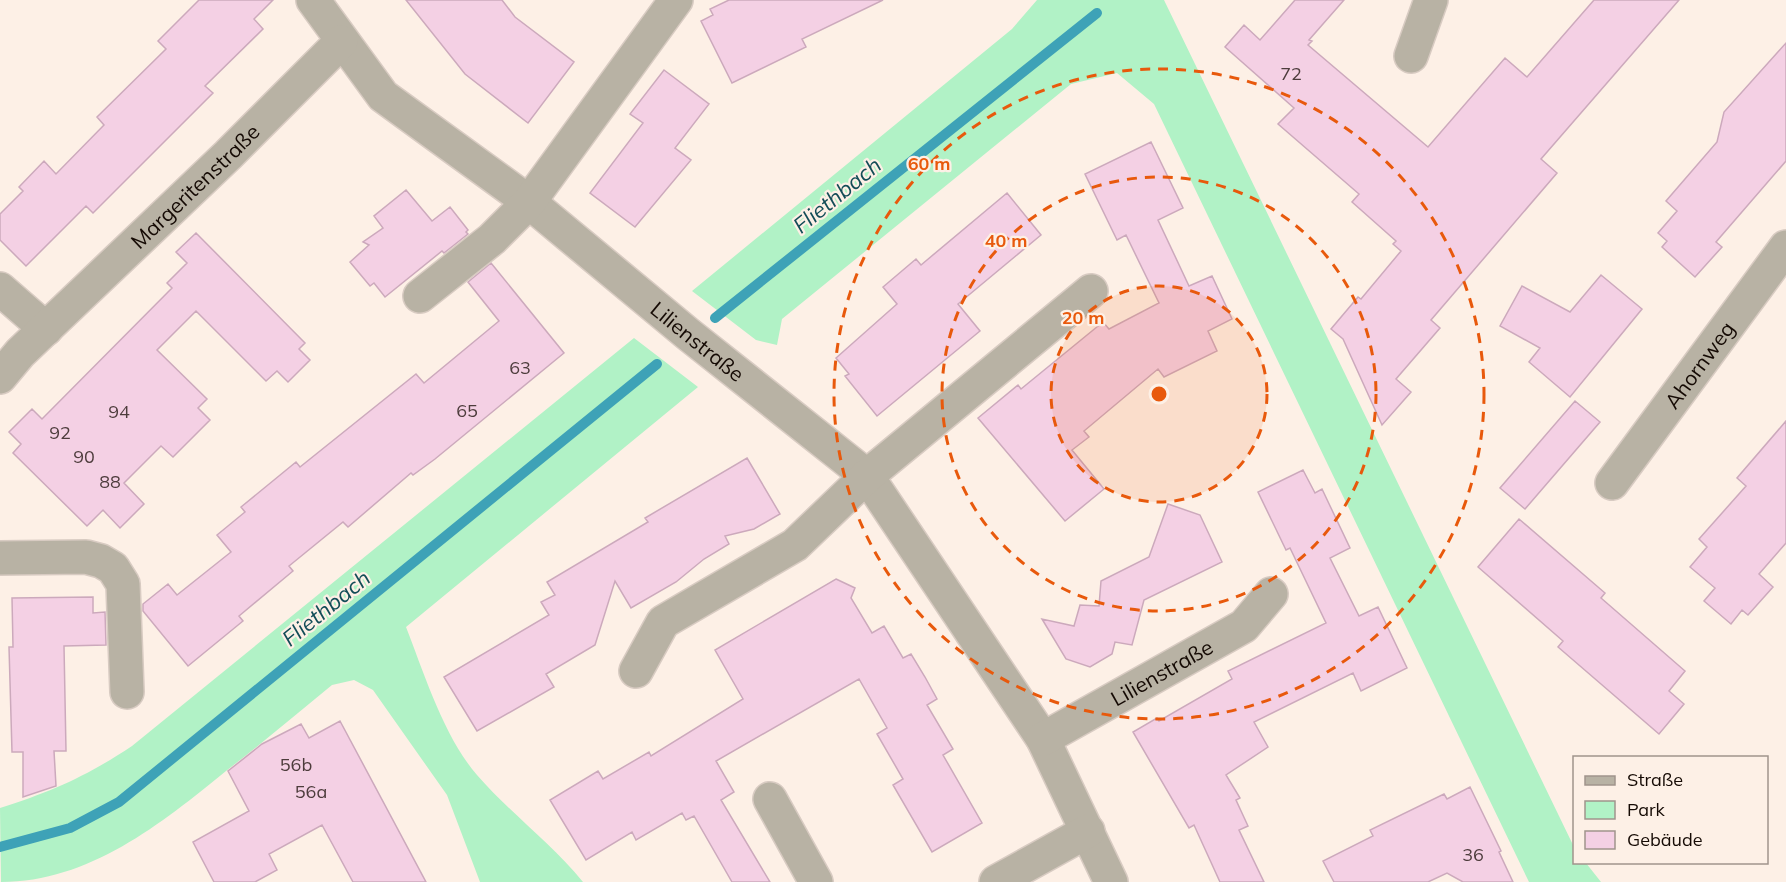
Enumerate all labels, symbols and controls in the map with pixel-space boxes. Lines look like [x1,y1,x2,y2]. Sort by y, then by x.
house number: 72 [1280,62,1302,85]
street label: Margeritenstraße [125,118,265,254]
water label: Fliethbach [787,151,887,239]
text: 60 m [908,152,950,175]
text: 40 m [985,229,1027,252]
street label: Lilienstraße [646,296,750,387]
text: 20 m [1062,306,1104,329]
street label: Ahornweg [1659,316,1740,413]
house number: 63 [509,356,531,379]
centre of rings [1149,384,1169,404]
house number: 65 [456,399,478,422]
house number: 94 [108,400,130,423]
house number: 92 [49,421,71,444]
house number: 90 [73,445,95,468]
house number: 88 [99,470,121,493]
water label: Fliethbach [276,564,376,652]
street label: Lilienstraße [1106,633,1217,711]
house number: 56b [280,753,312,776]
legend [1573,756,1768,864]
text: Straße [1627,768,1683,791]
house number: 56a [295,780,327,803]
text: Park [1627,798,1666,821]
text: Gebäude [1627,828,1703,851]
house number: 36 [1462,843,1484,866]

